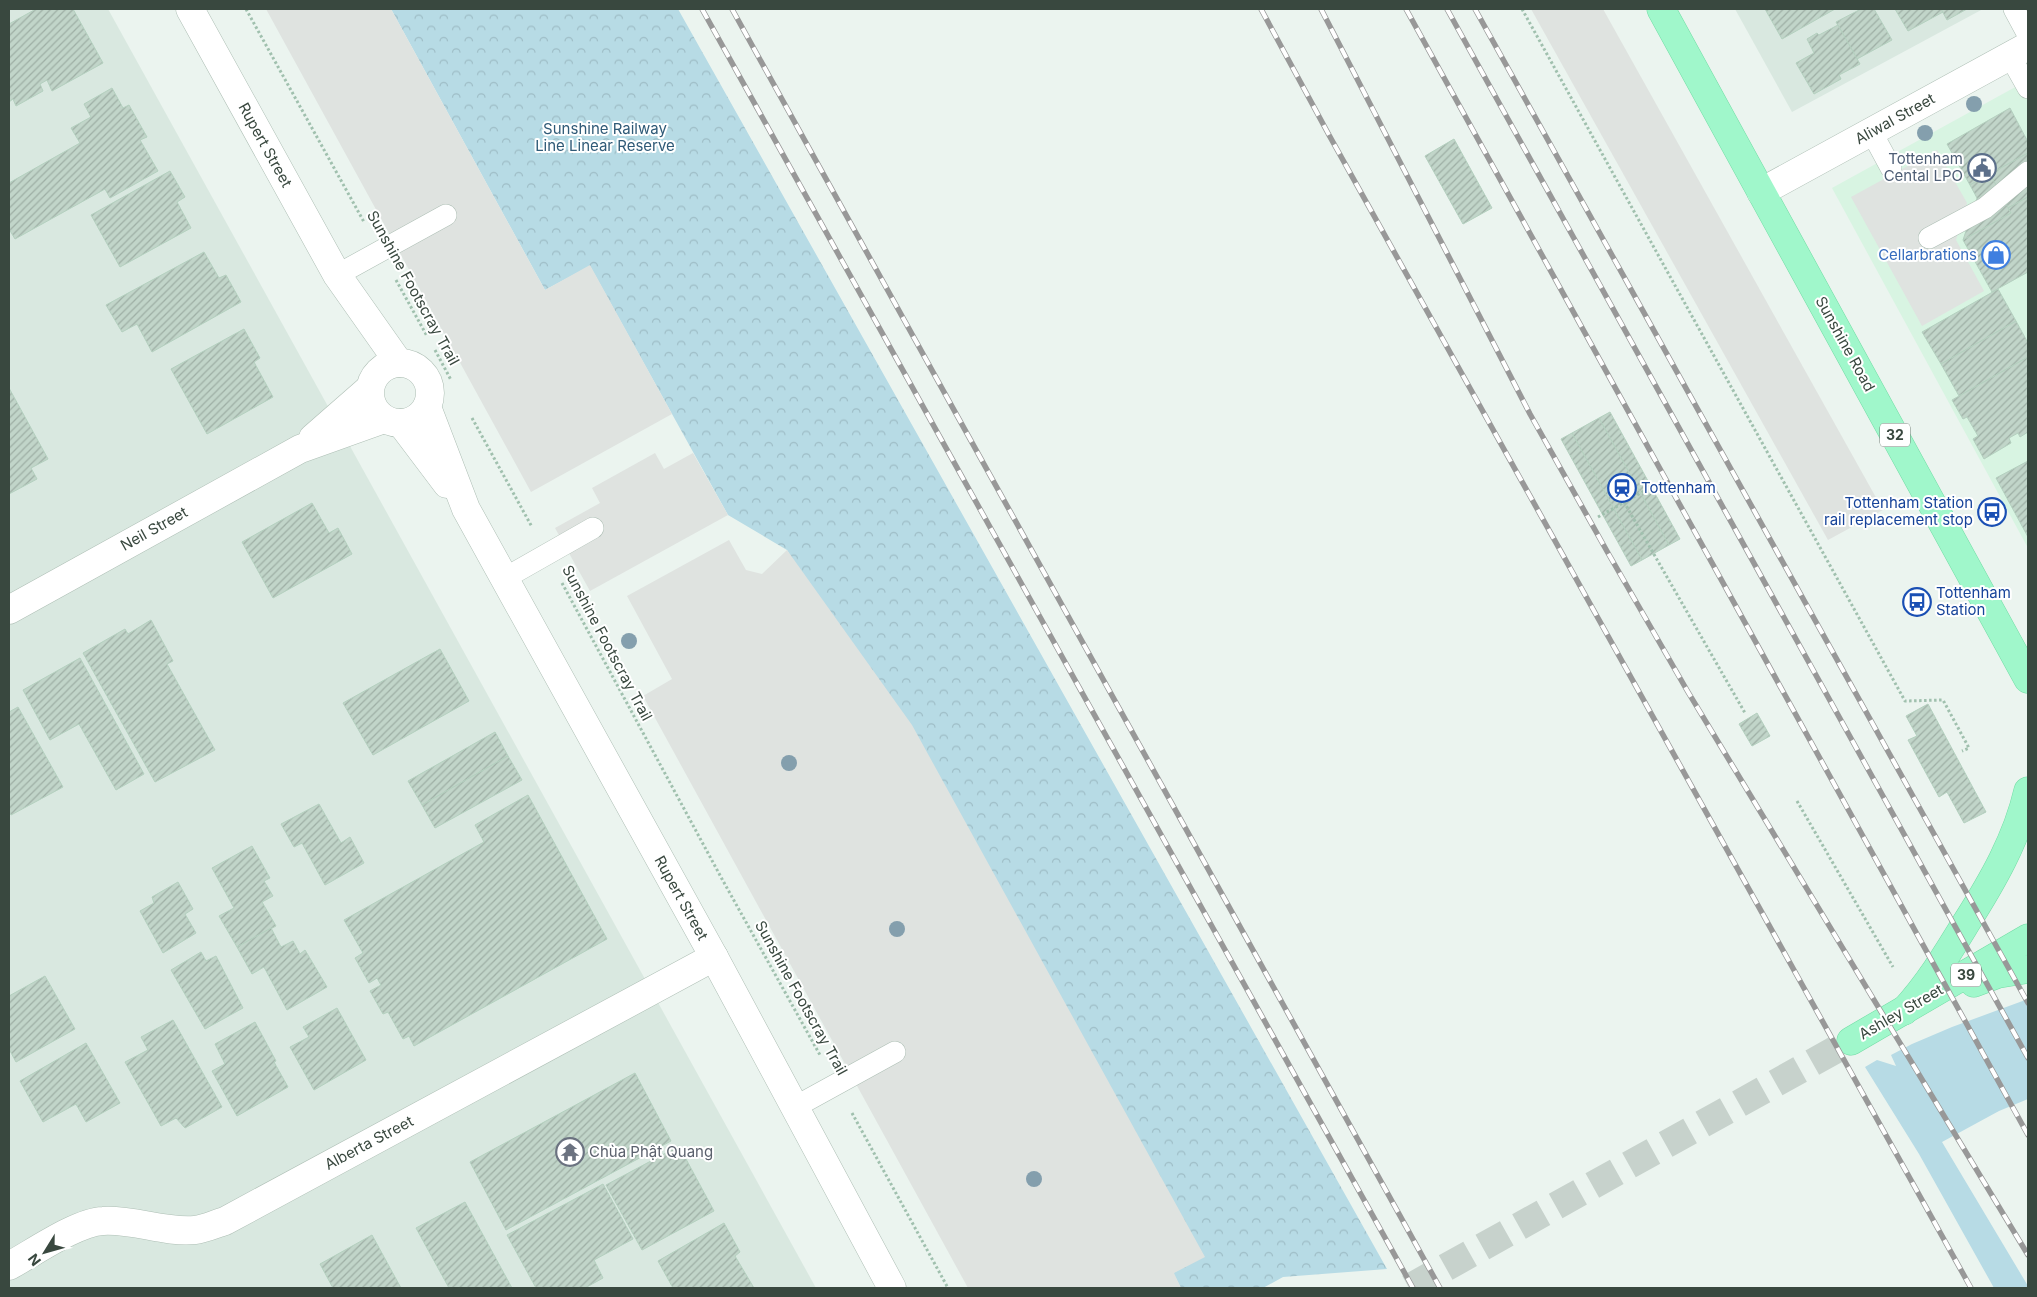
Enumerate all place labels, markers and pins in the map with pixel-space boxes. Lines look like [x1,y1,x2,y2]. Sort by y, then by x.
place label: Tottenham Cental LPO [1884,149,1963,185]
public building icon: Tottenham Cental LPO [1967,153,1997,183]
shop icon: Cellarbrations [1981,240,2011,270]
place label: Cellarbrations [1878,245,1977,264]
station icon: Tottenham [1607,473,1637,503]
place label: Tottenham [1641,478,1716,497]
place label: Tottenham Station rail replacement stop [1824,493,1973,529]
bus stop icon: Tottenham Station rail replacement stop [1977,497,2007,527]
place label: Tottenham Station [1936,583,2011,619]
bus stop icon: Tottenham Station [1902,587,1932,617]
temple icon: Chùa Phật Quang [555,1137,585,1167]
place label: Chùa Phật Quang [589,1142,713,1161]

